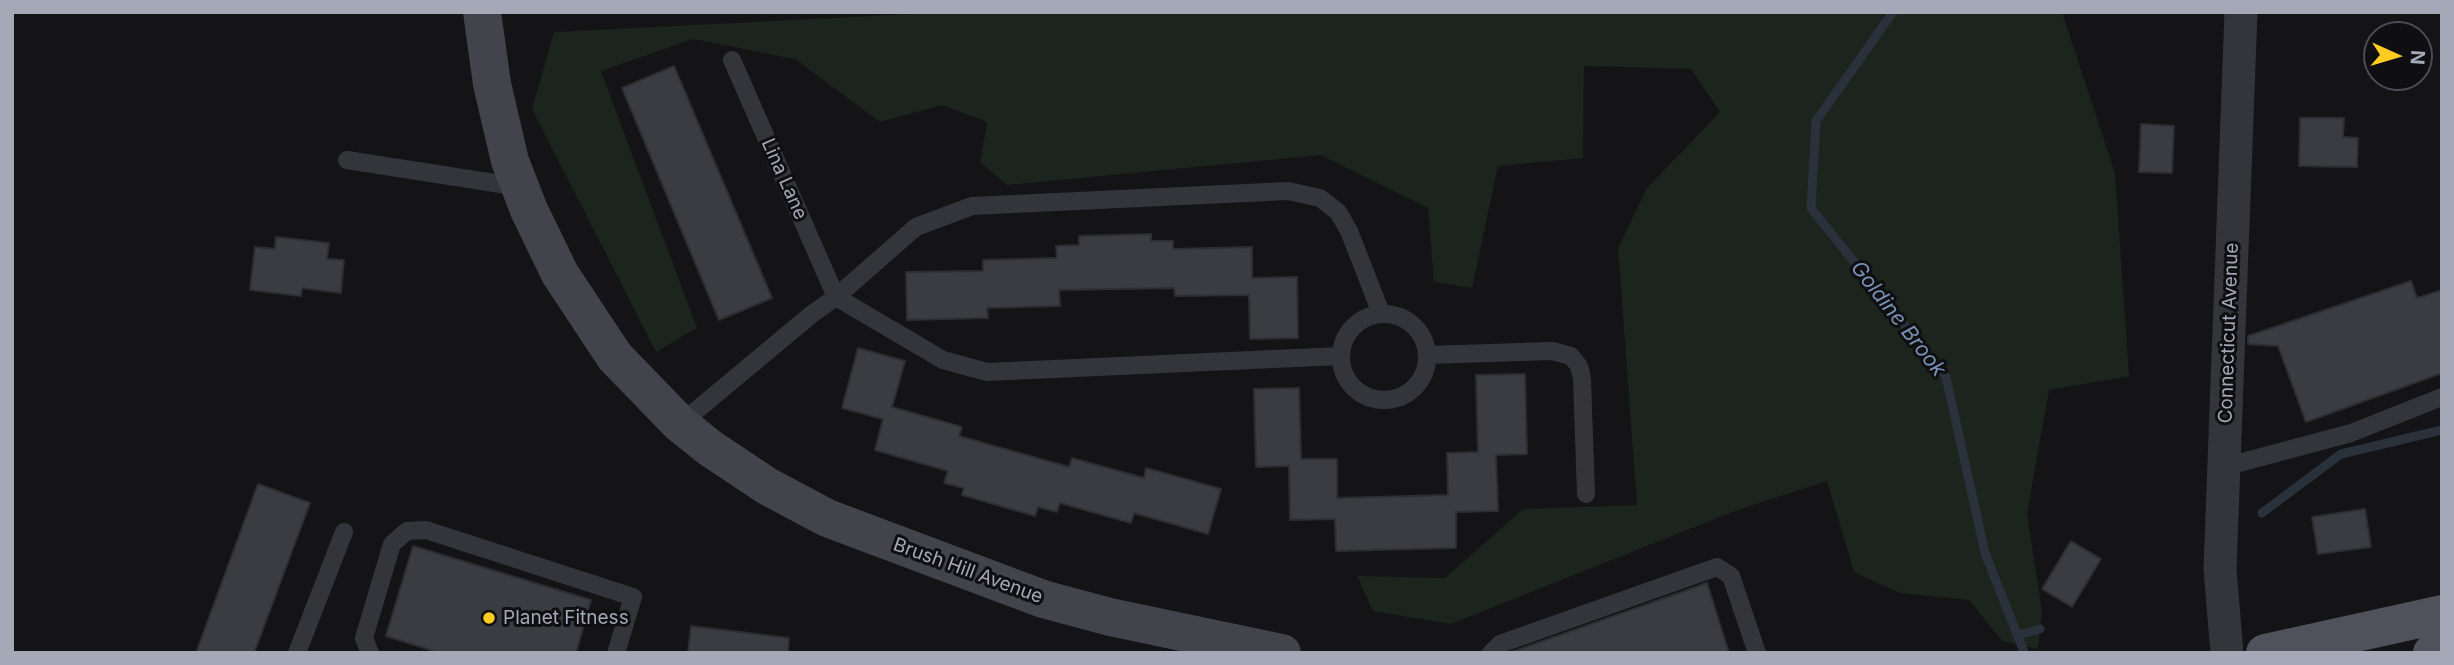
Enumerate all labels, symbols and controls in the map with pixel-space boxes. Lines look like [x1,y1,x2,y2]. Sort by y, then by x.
north arrow [2363,21,2433,91]
text: N [2405,49,2429,65]
street label: Lina Lane [756,135,812,223]
street label: Connecticut Avenue [2214,242,2244,424]
water label: Goldine Brook [1845,256,1951,382]
street label: Brush Hill Avenue [890,533,1046,609]
place label: Planet Fitness [503,607,629,629]
marker: Planet Fitness [481,610,497,626]

